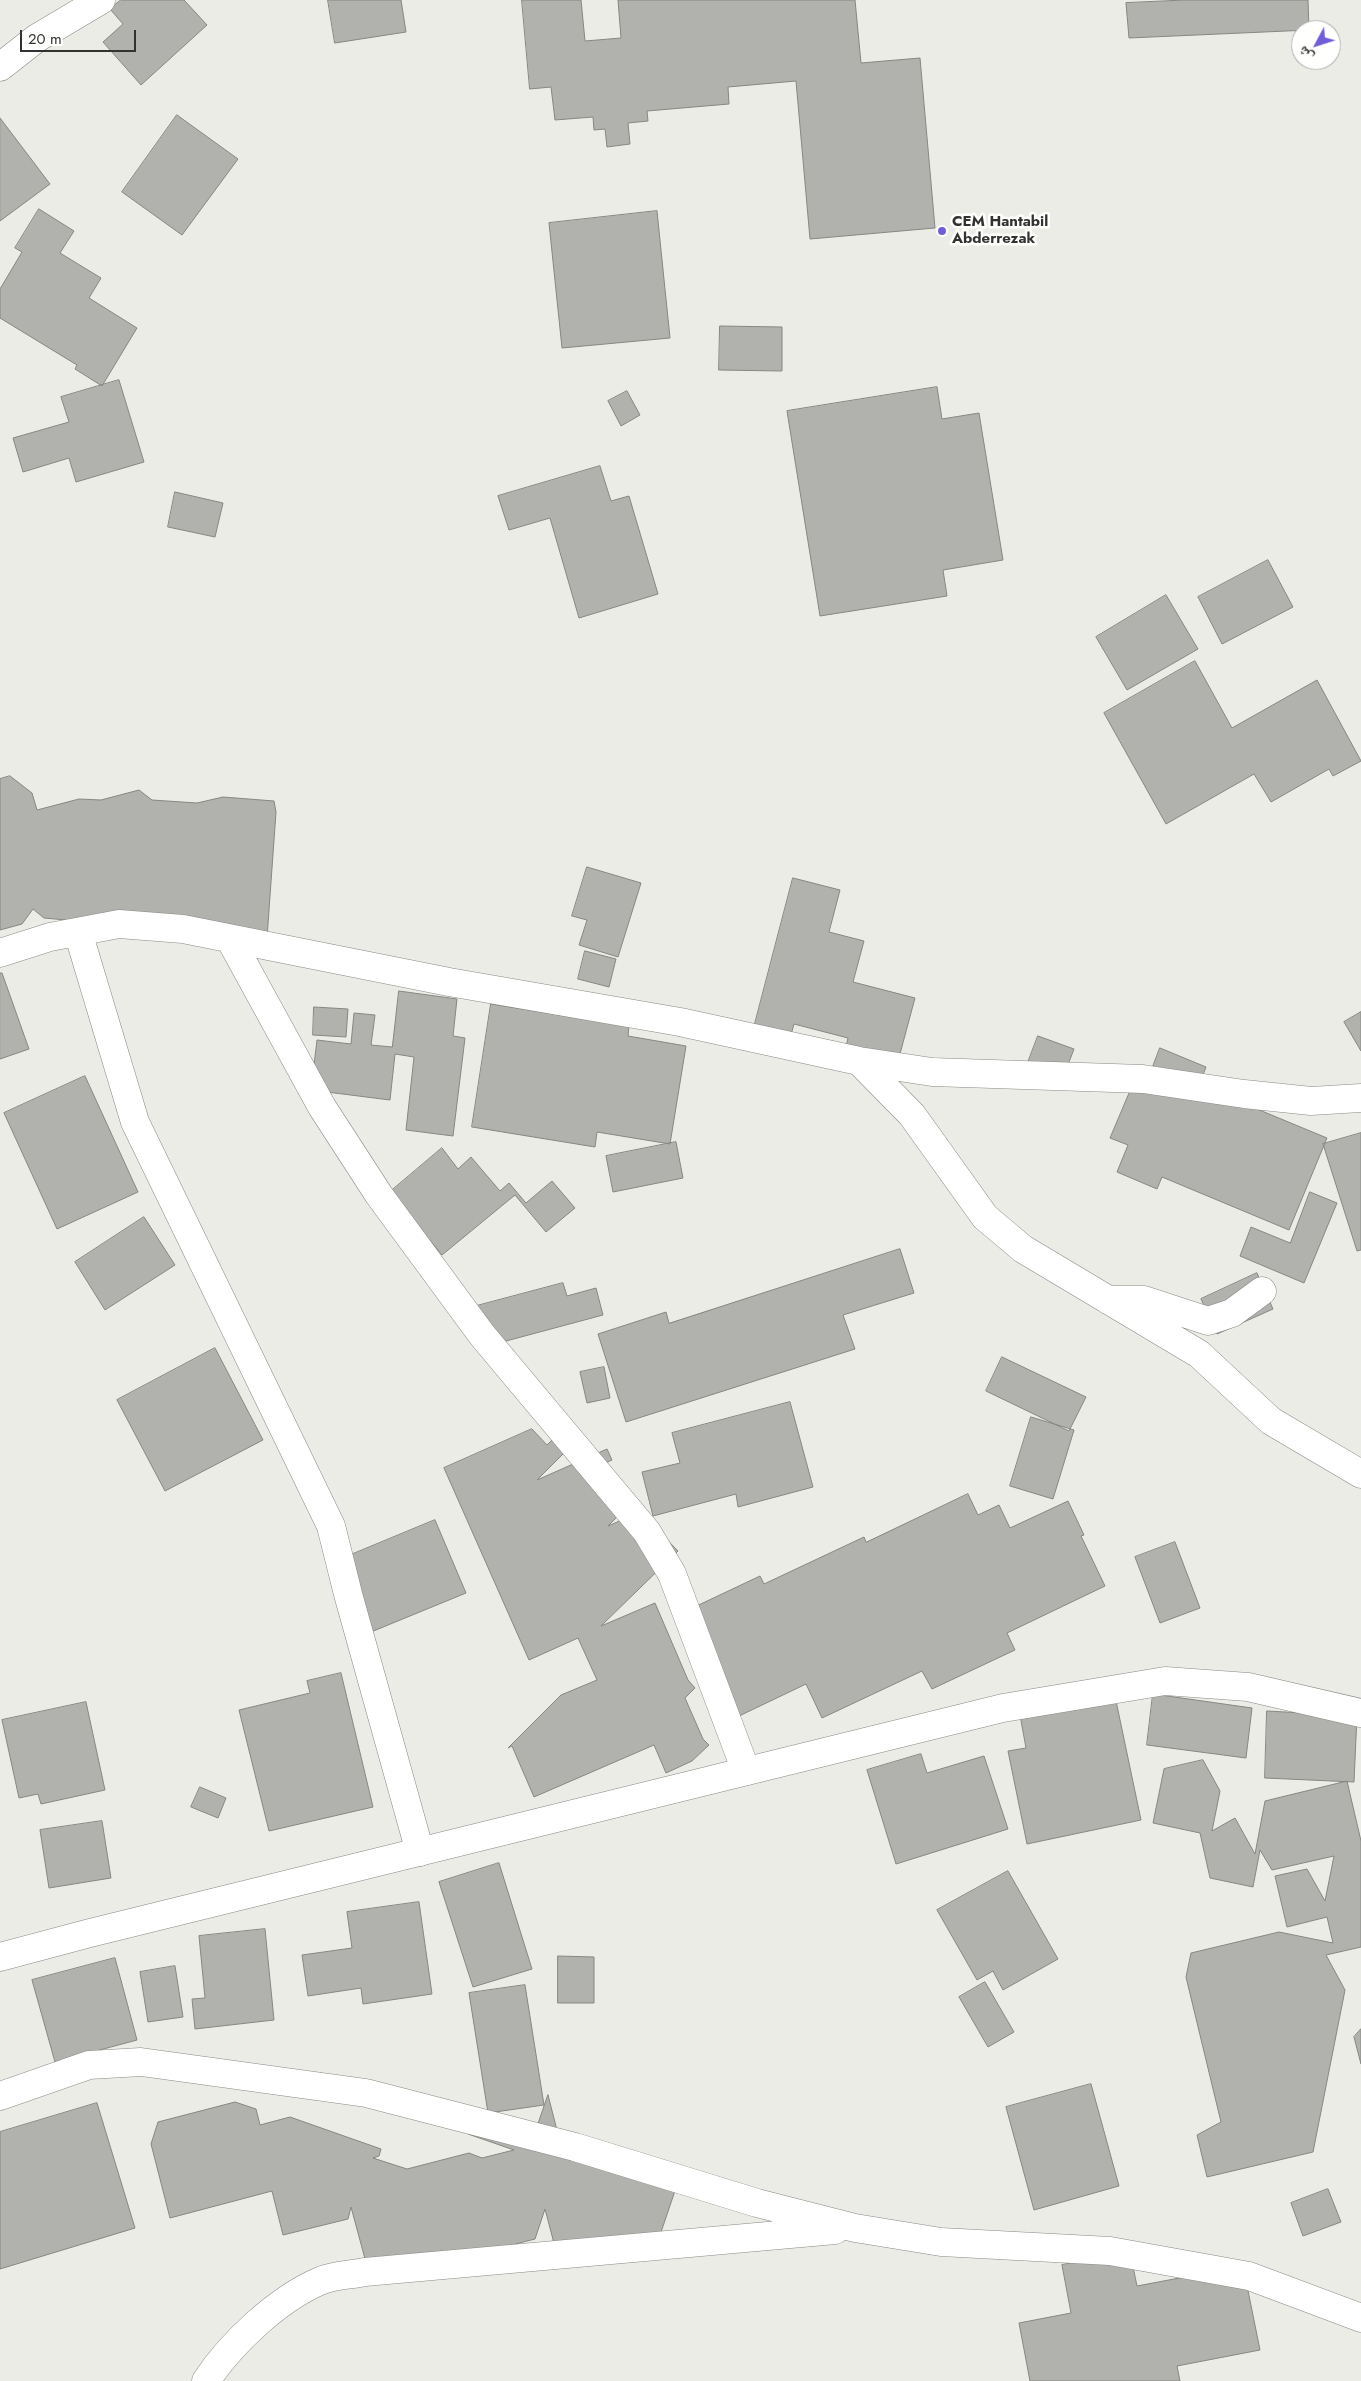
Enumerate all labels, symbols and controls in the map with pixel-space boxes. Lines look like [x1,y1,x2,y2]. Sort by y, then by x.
scale bar [22,20,139,52]
north arrow [1291,20,1341,70]
text: 20 m [28,28,62,50]
text: ش [1293,42,1318,66]
place label: CEM Hantabil Abderrezak [952,213,1048,248]
marker: CEM Hantabil Abderrezak [936,225,948,237]

